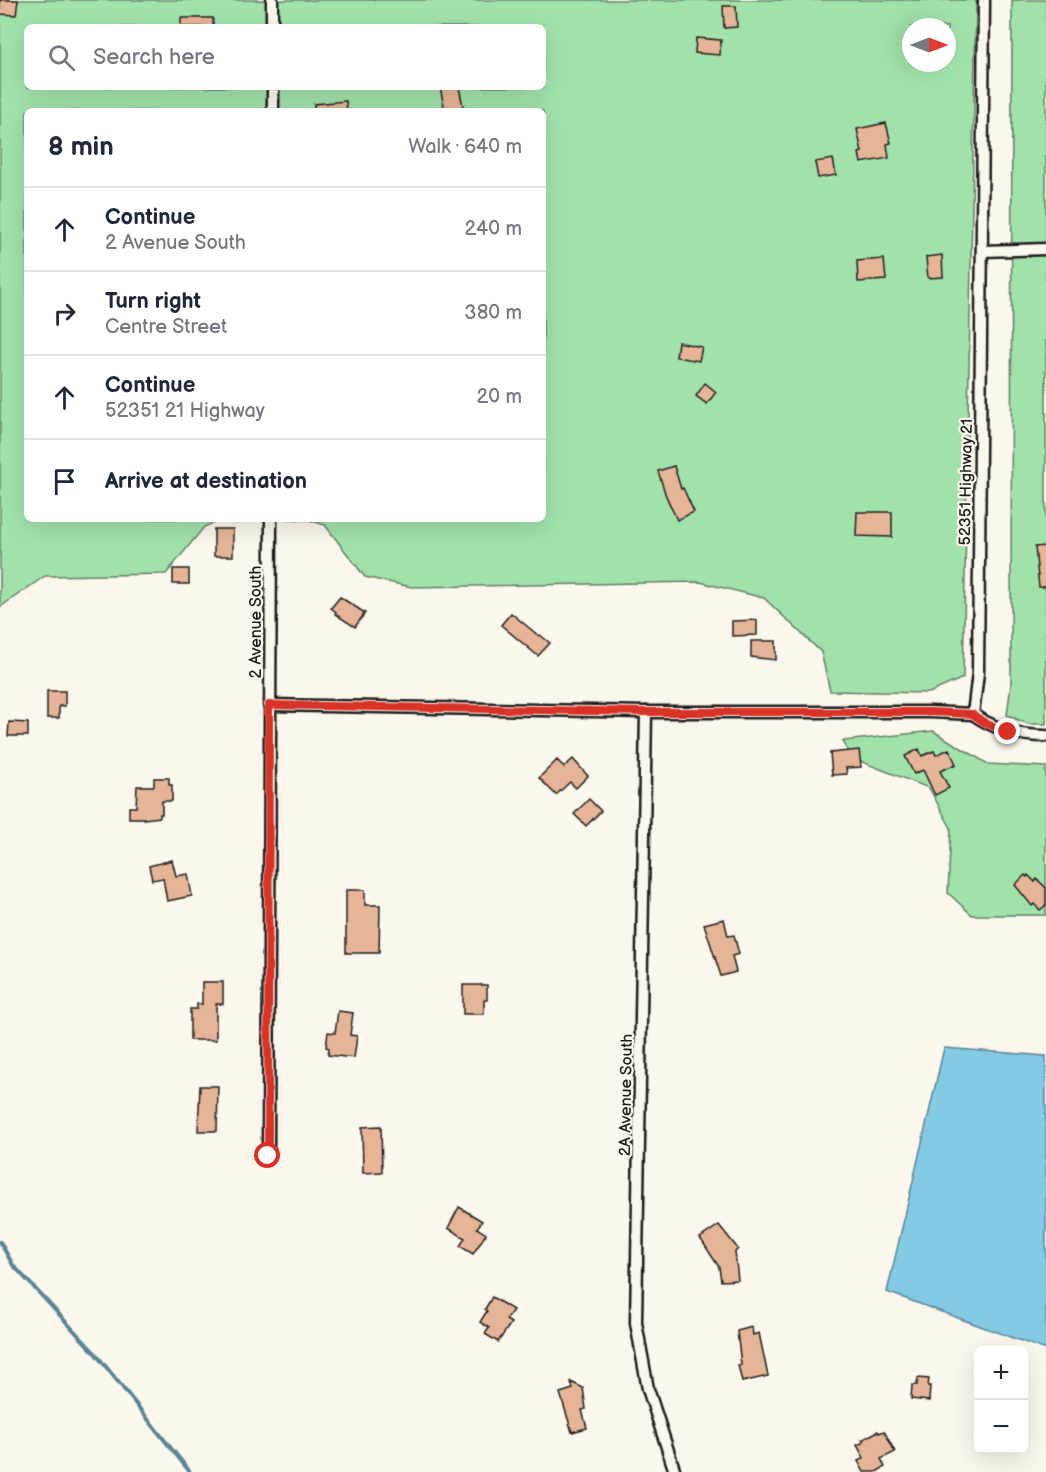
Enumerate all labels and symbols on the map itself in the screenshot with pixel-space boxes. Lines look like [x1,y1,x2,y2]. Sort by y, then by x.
north arrow [902,18,956,72]
street label: 52351 Highway 21 [956,418,977,546]
street label: 2 Avenue South [247,565,266,678]
route end [994,718,1020,744]
street label: 2A Avenue South [616,1033,637,1156]
route start [254,1142,280,1168]

